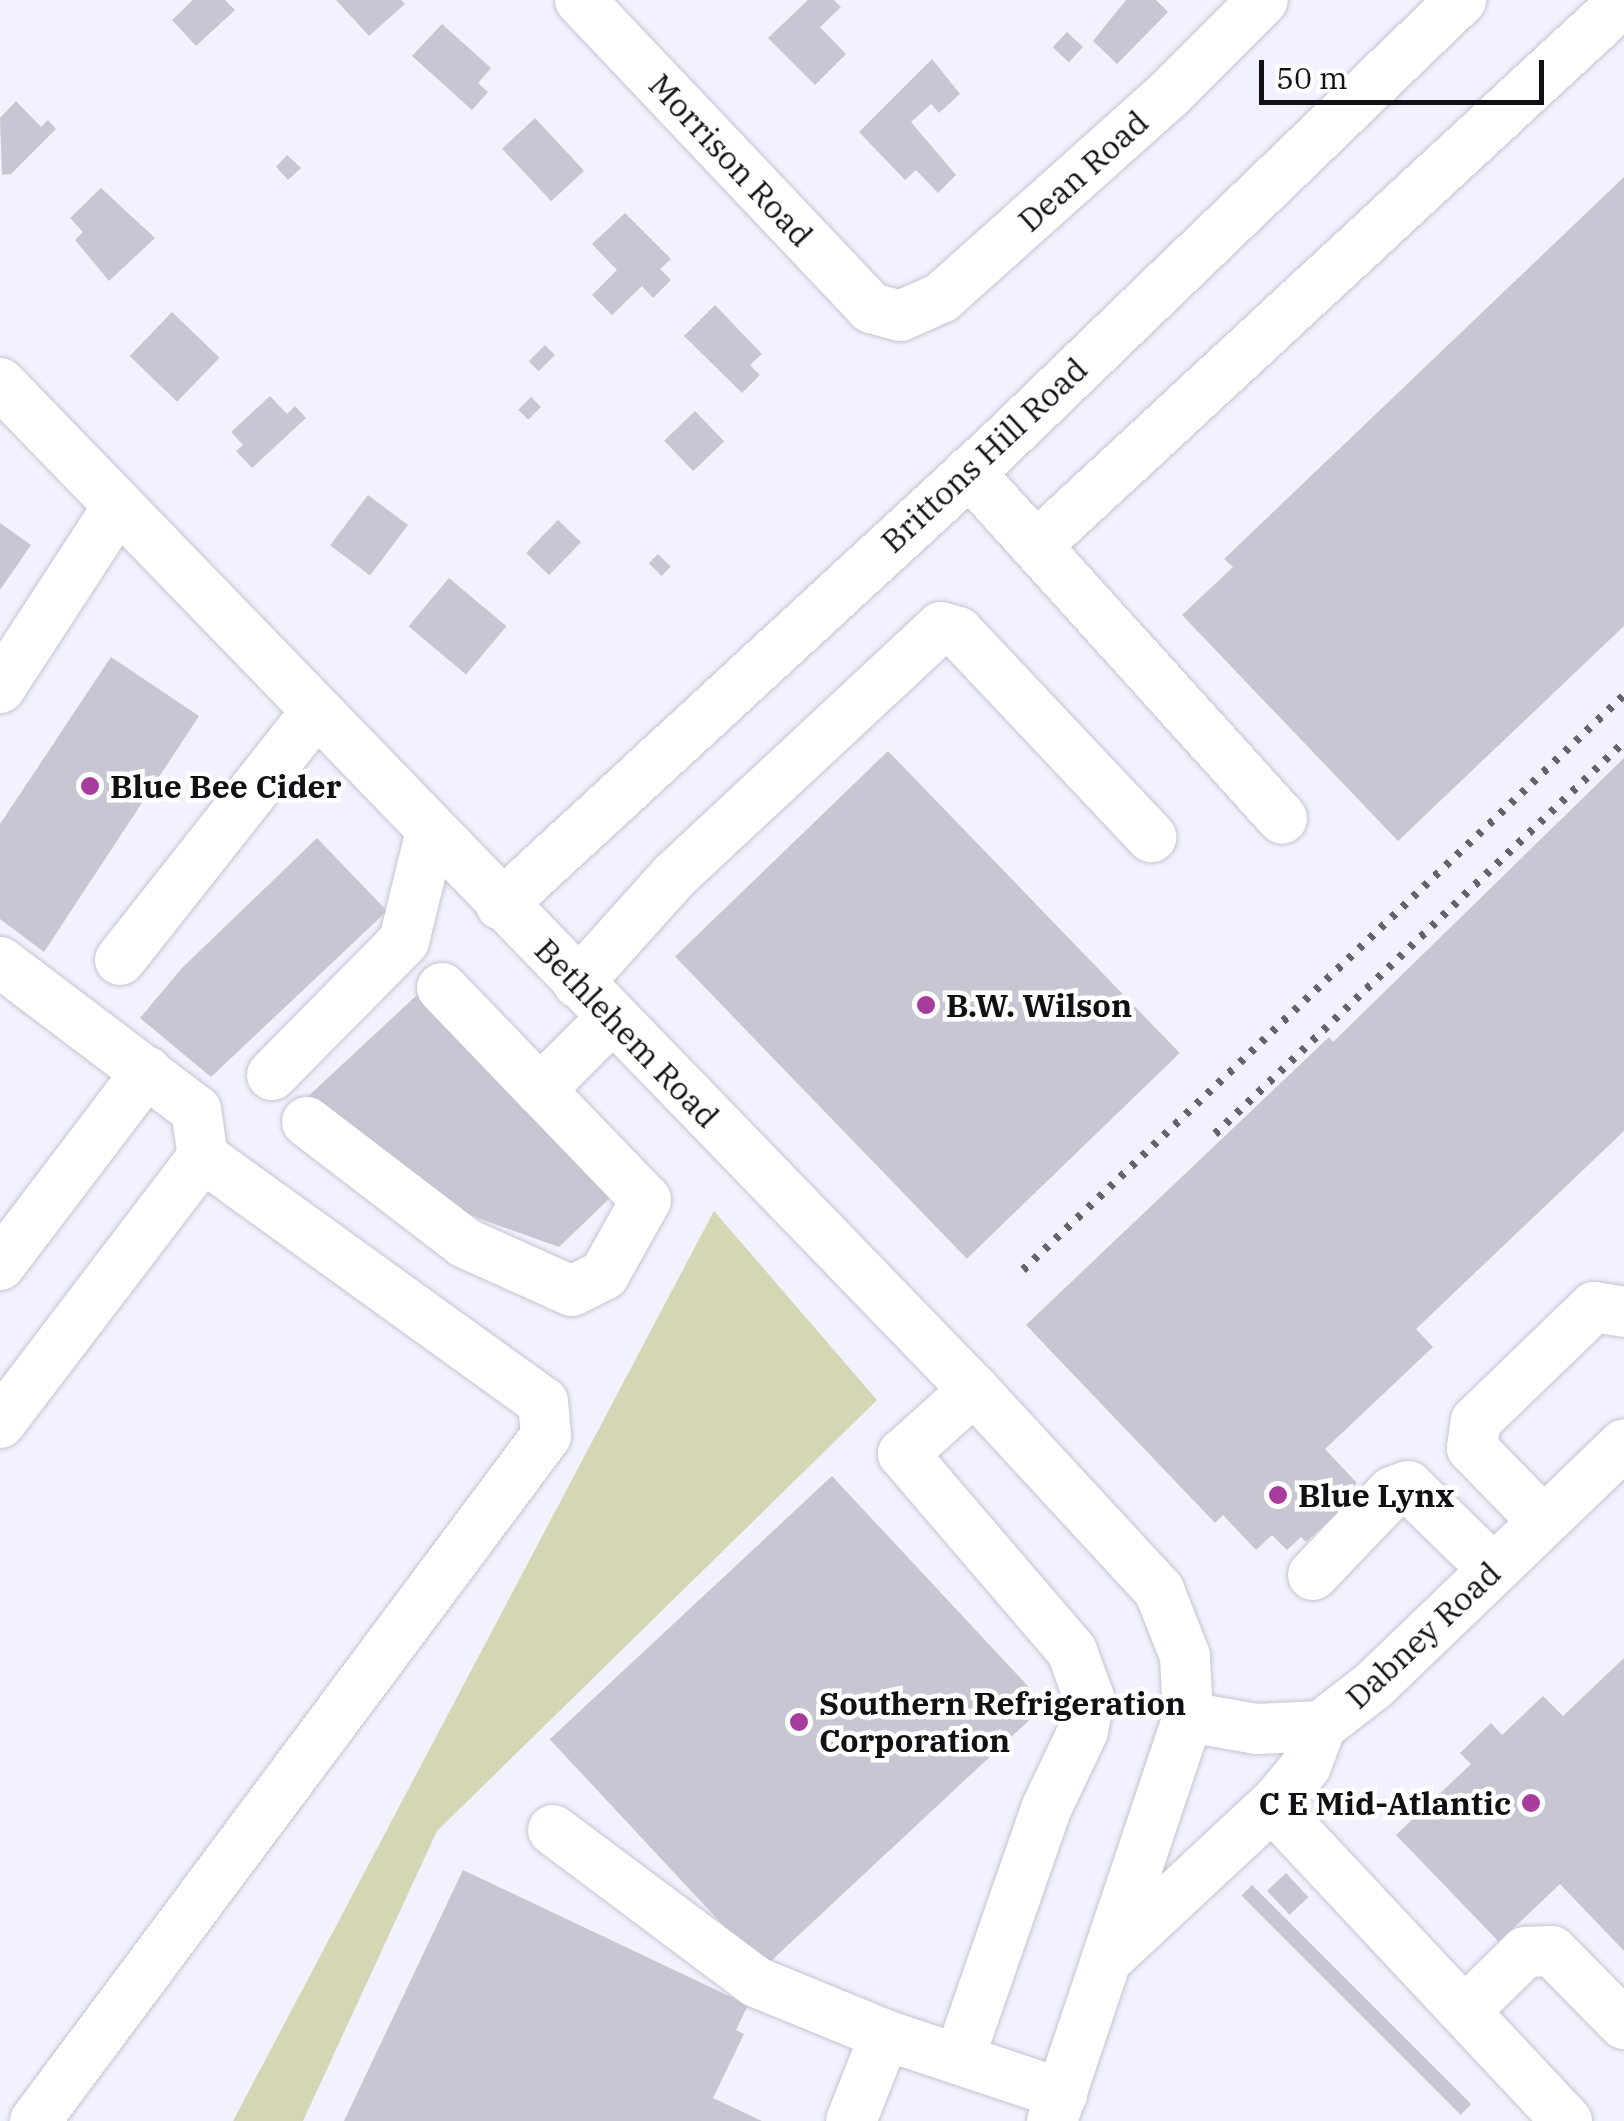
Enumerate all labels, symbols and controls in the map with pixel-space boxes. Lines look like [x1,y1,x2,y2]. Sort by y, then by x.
scale bar [1264,40,1549,102]
text: 50 m [1276,58,1348,97]
street label: Morrison Road [641,66,821,254]
street label: Dean Road [1010,103,1156,239]
street label: Brittons Hill Road [873,350,1095,560]
place label: Blue Bee Cider [110,767,341,805]
marker: Blue Bee Cider [79,775,101,797]
street label: Bethlehem Road [527,930,727,1136]
place label: B.W. Wilson [946,986,1132,1024]
marker: B.W. Wilson [915,994,937,1016]
place label: Blue Lynx [1298,1476,1454,1514]
marker: Blue Lynx [1267,1484,1289,1506]
street label: Dabney Road [1338,1554,1508,1716]
place label: Southern Refrigeration Corporation [819,1685,1186,1760]
marker: Southern Refrigeration Corporation [788,1711,810,1733]
place label: C E Mid-Atlantic [1258,1784,1511,1822]
marker: C E Mid-Atlantic [1520,1792,1542,1814]

